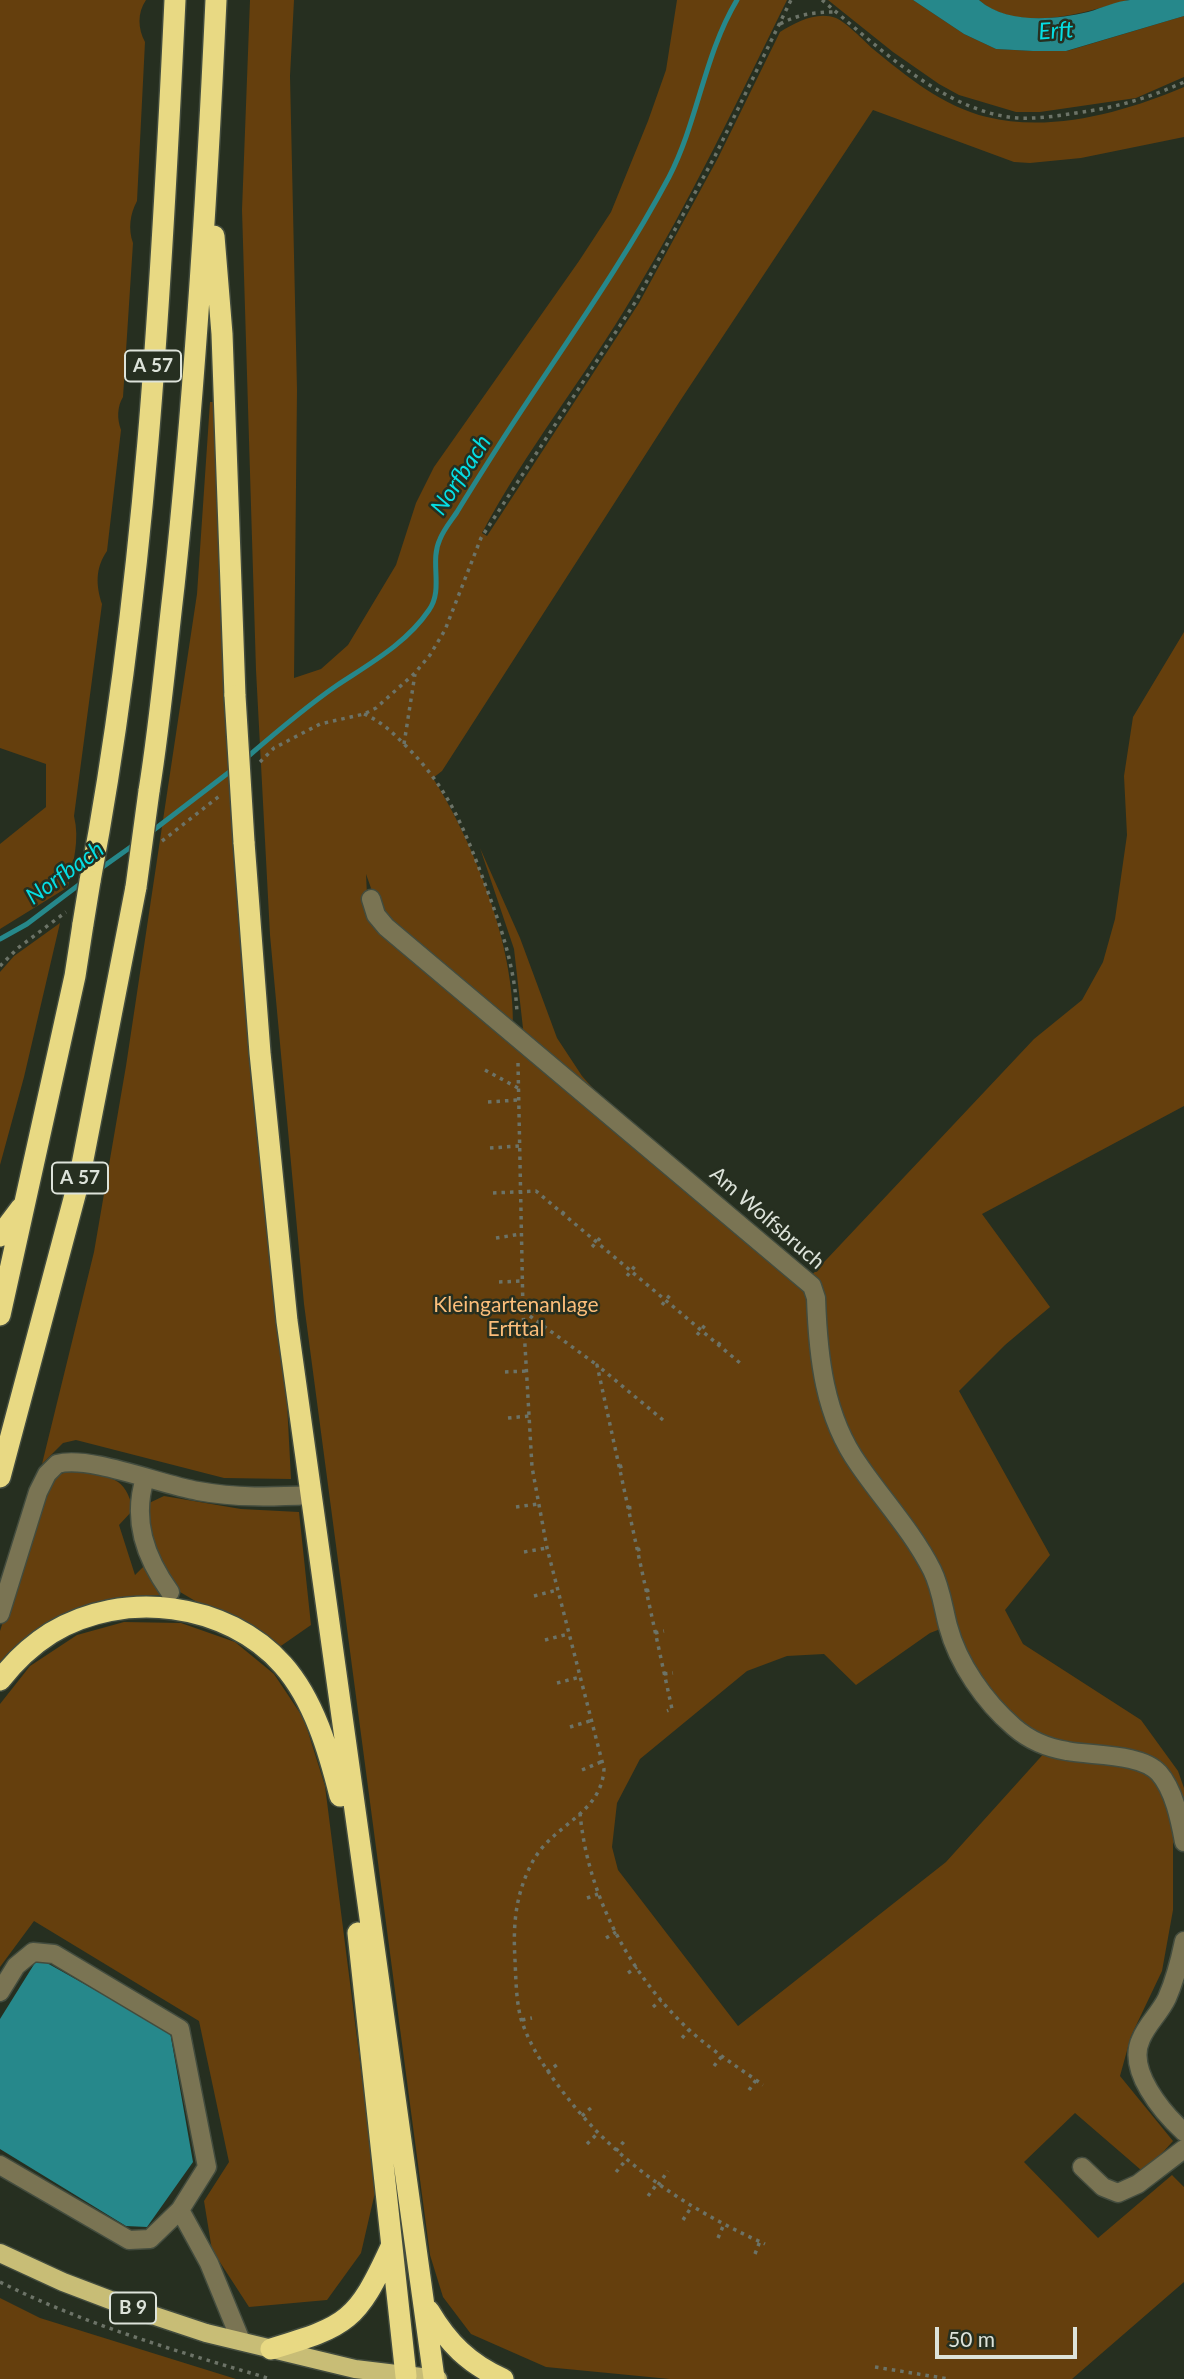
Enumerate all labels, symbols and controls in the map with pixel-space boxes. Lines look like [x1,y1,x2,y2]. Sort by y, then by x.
water label: Erft [1038,16,1074,46]
road number: A 57 [125,350,181,382]
water label: Norfbach [425,430,497,520]
water label: Norfbach [21,835,109,911]
street label: Am Wolfsbruch [705,1161,829,1275]
road number: A 57 [52,1162,108,1194]
park label: Kleingartenanlage Erfttal [433,1292,599,1342]
road number: B 9 [110,2292,156,2324]
scale bar [939,2312,1081,2356]
text: 50 m [948,2326,995,2351]

